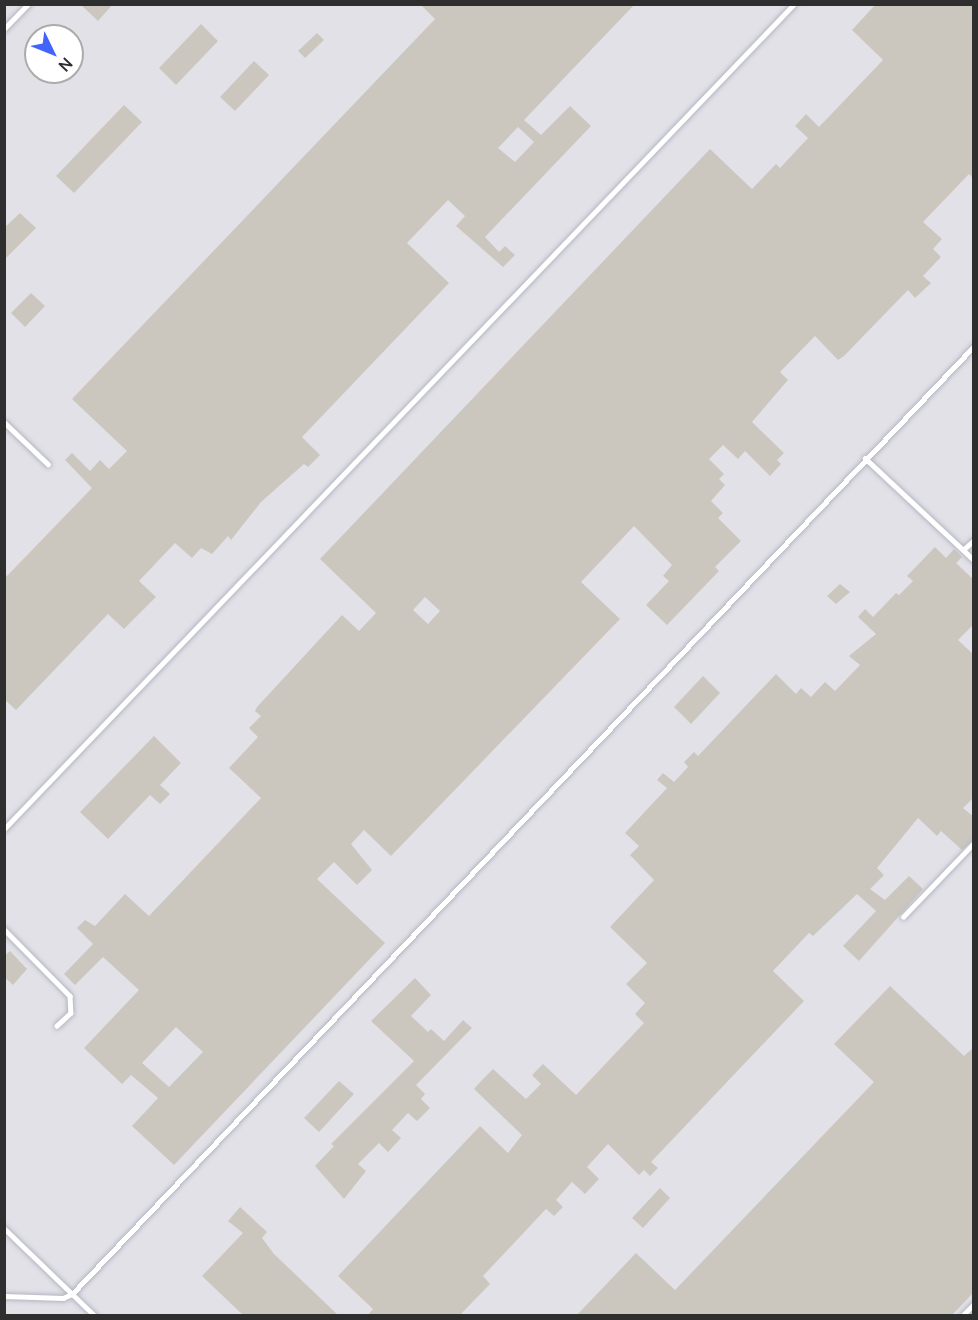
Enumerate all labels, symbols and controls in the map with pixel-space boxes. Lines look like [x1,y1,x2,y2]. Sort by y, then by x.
north arrow [24,24,84,84]
text: N [54,53,78,77]

